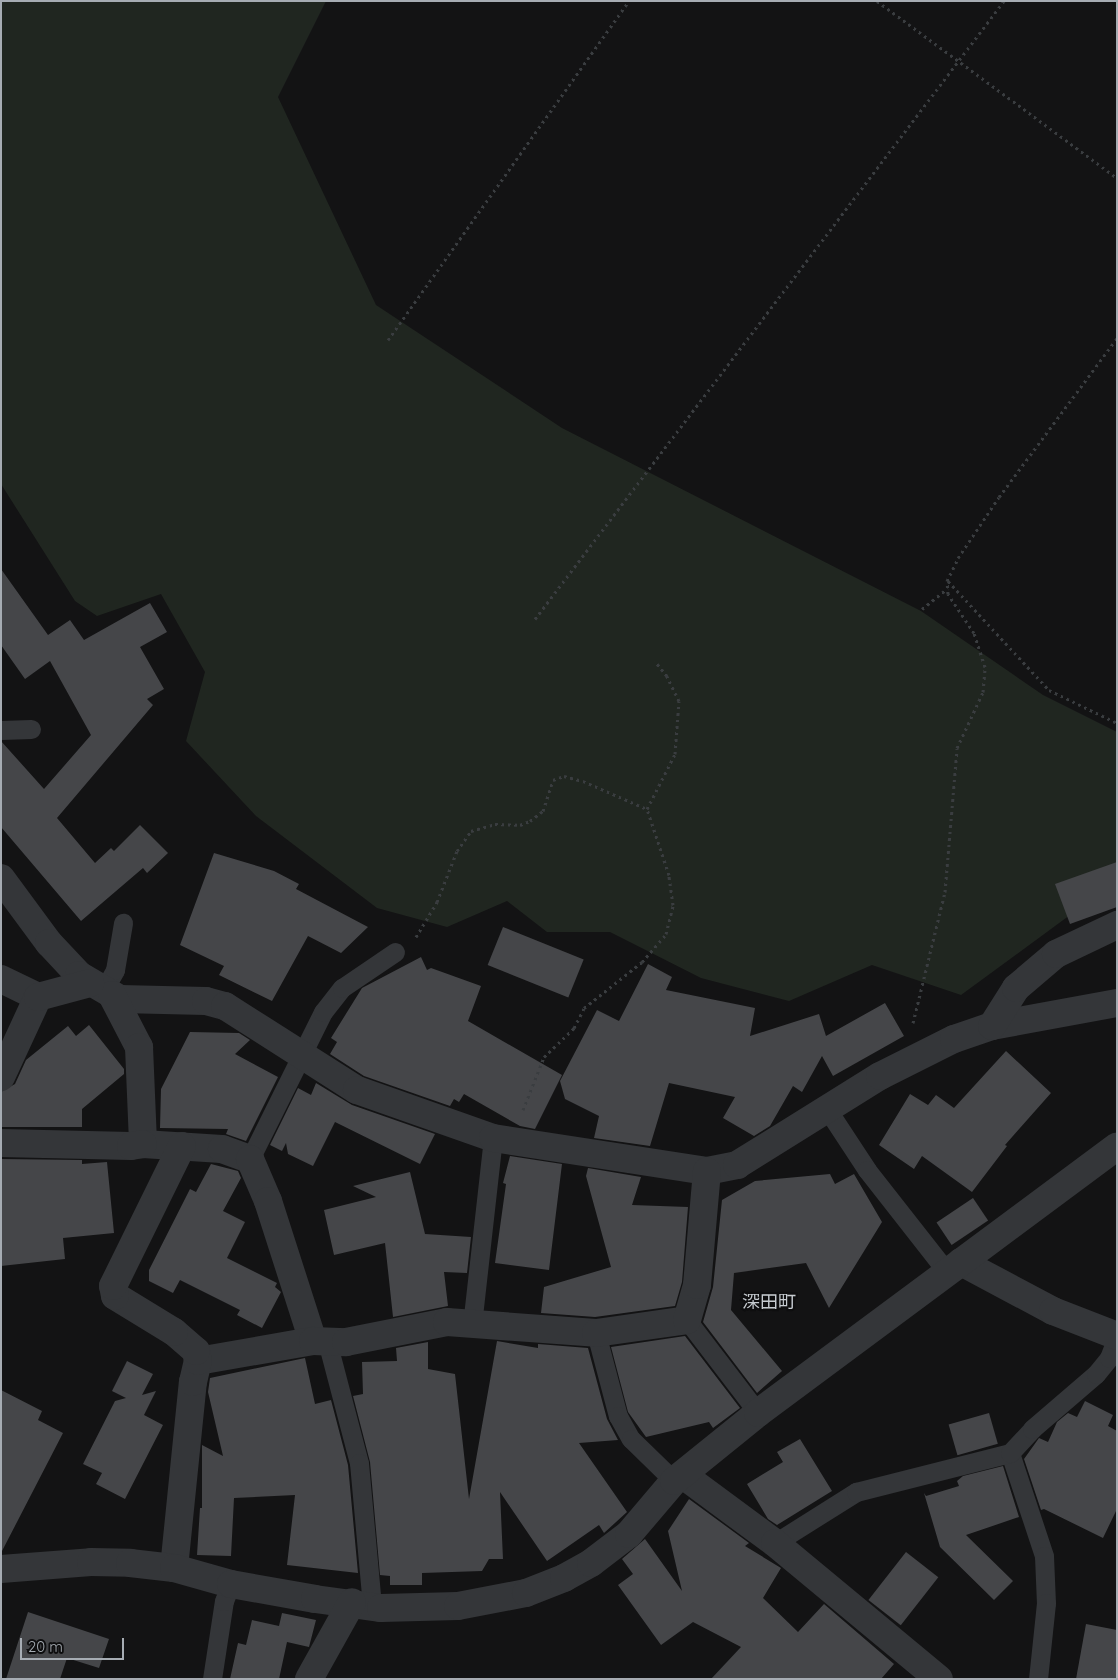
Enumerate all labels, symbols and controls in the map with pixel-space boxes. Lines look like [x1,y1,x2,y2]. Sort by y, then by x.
district label: 深田町 [742,1291,796,1313]
scale bar [22,1628,126,1660]
text: 20 m [28,1637,63,1656]

